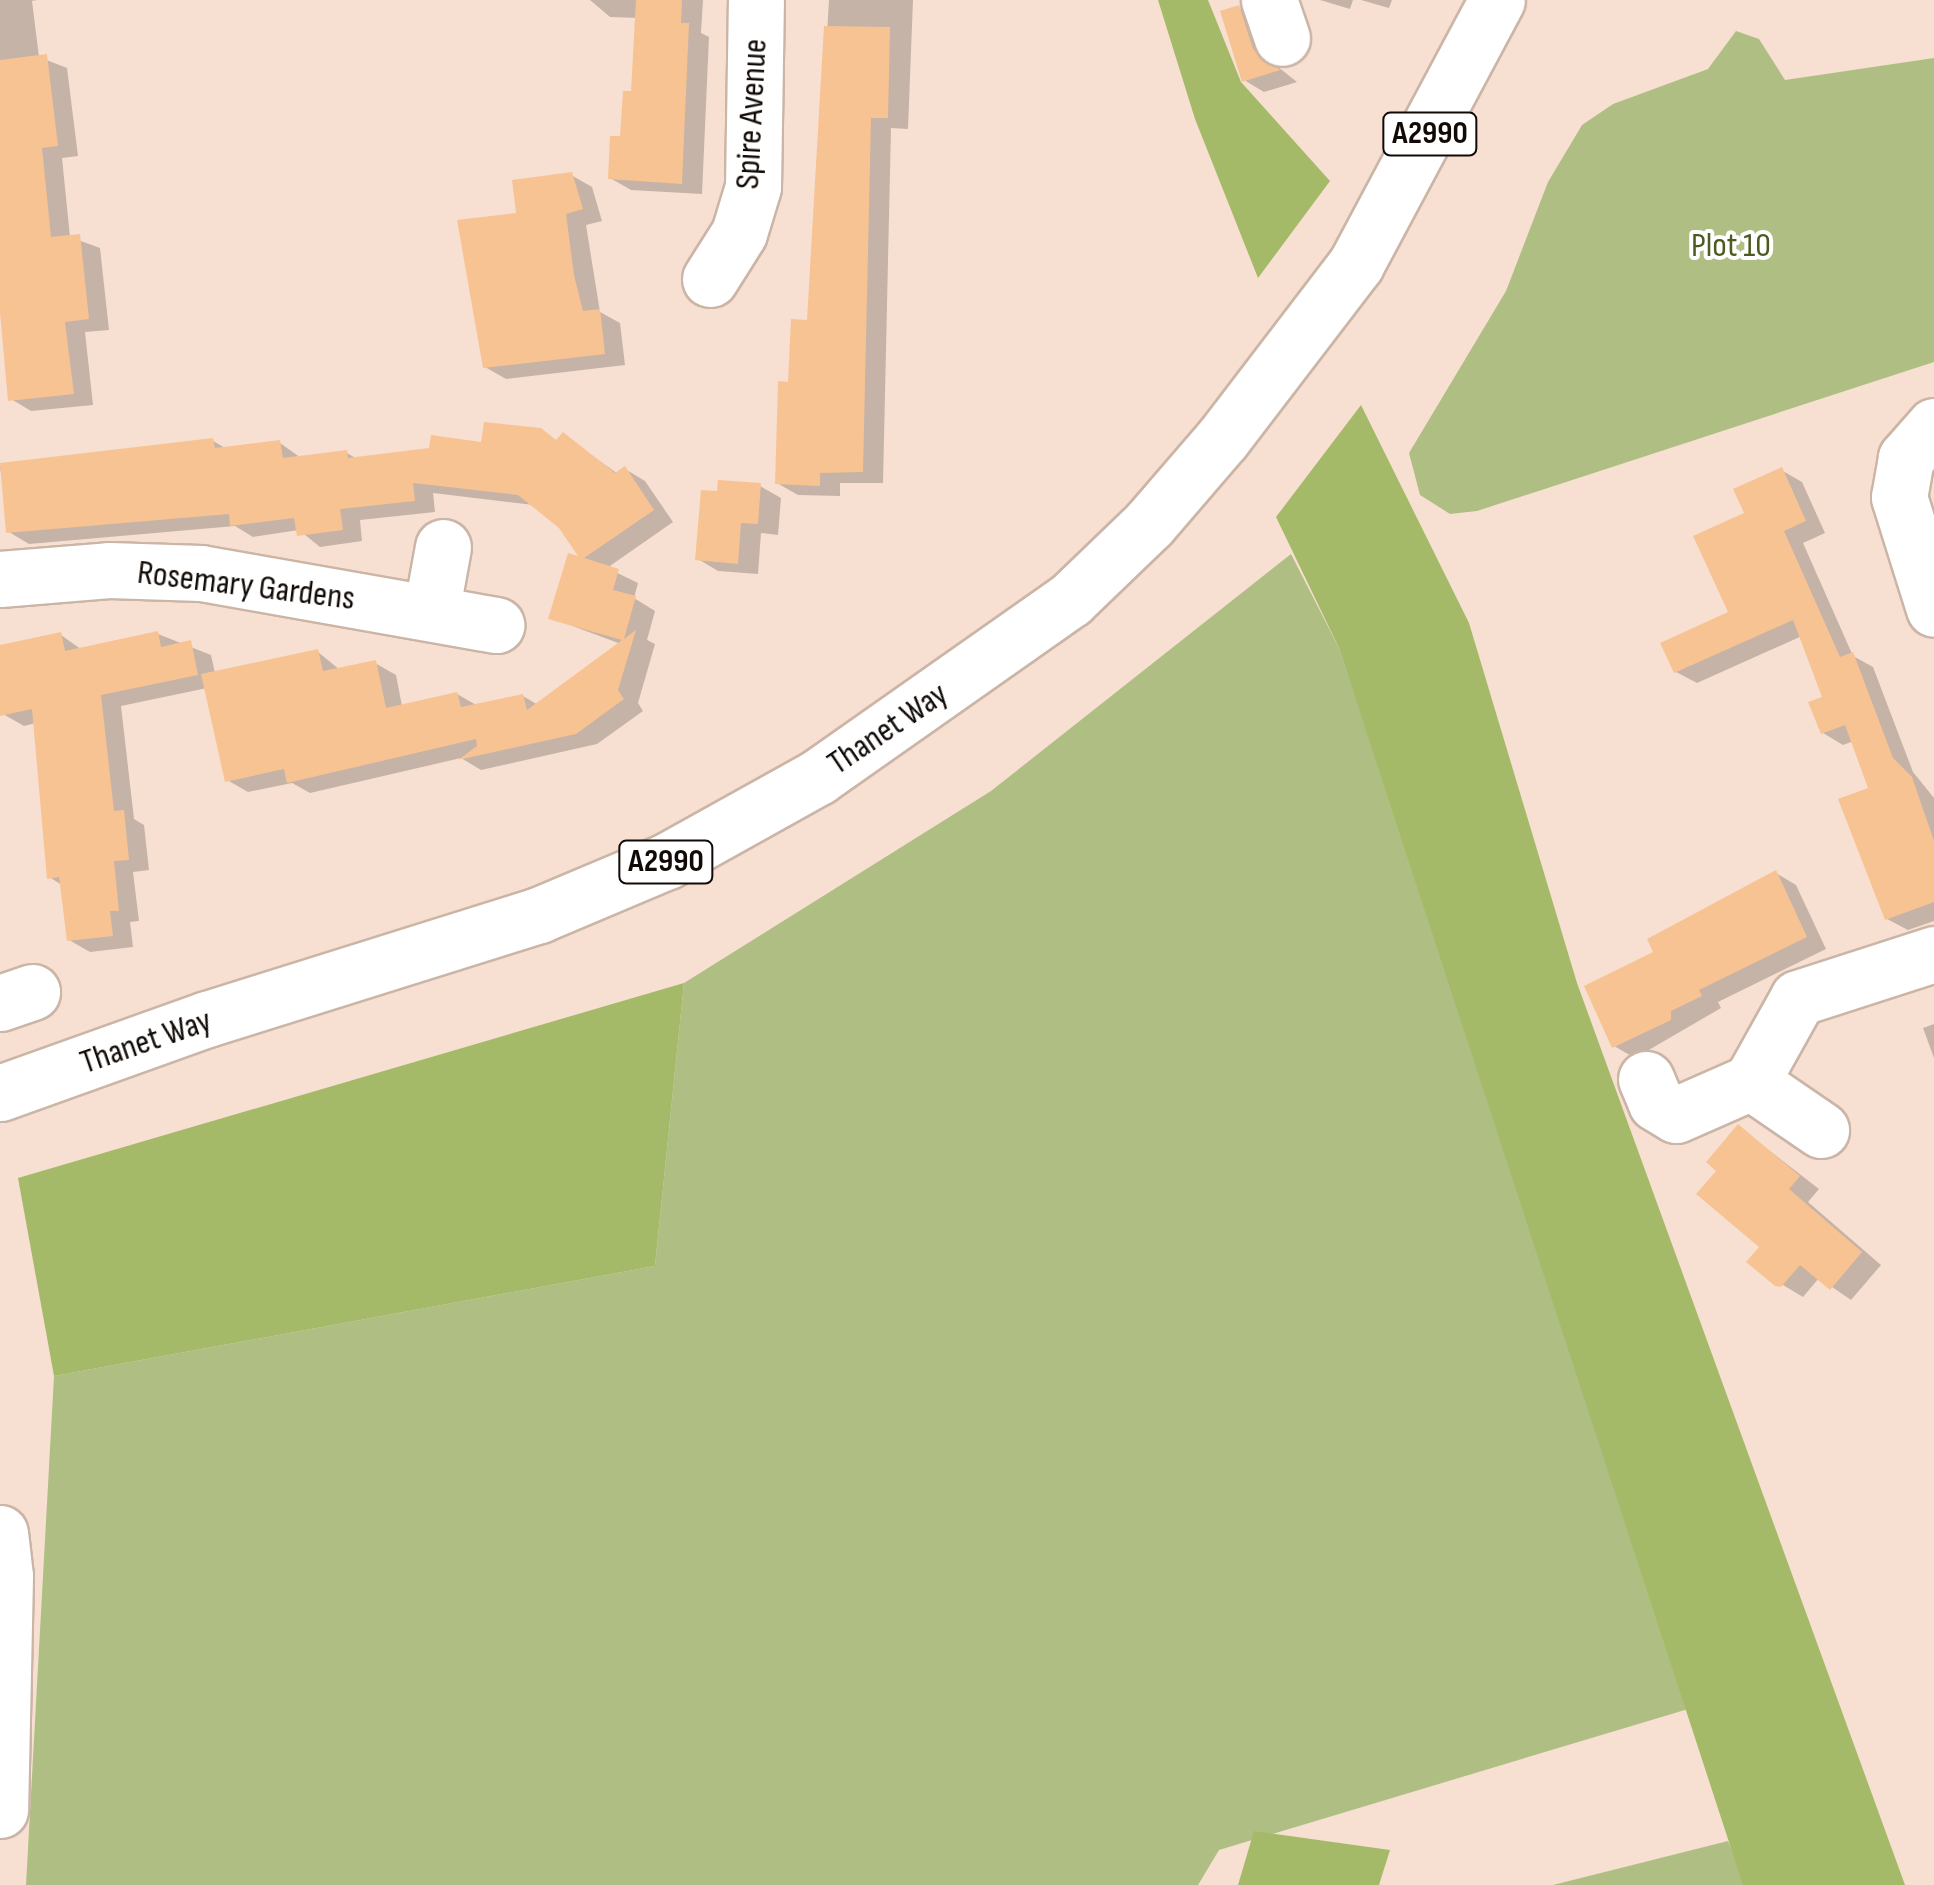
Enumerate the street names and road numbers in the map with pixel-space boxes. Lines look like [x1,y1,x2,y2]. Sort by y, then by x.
street label: Spire Avenue [727,38,777,190]
road number: A2990 [1380,107,1480,161]
street label: Rosemary Gardens [135,552,357,620]
street label: Thanet Way [820,674,956,784]
road number: A2990 [616,835,716,889]
street label: Thanet Way [75,1000,217,1084]

